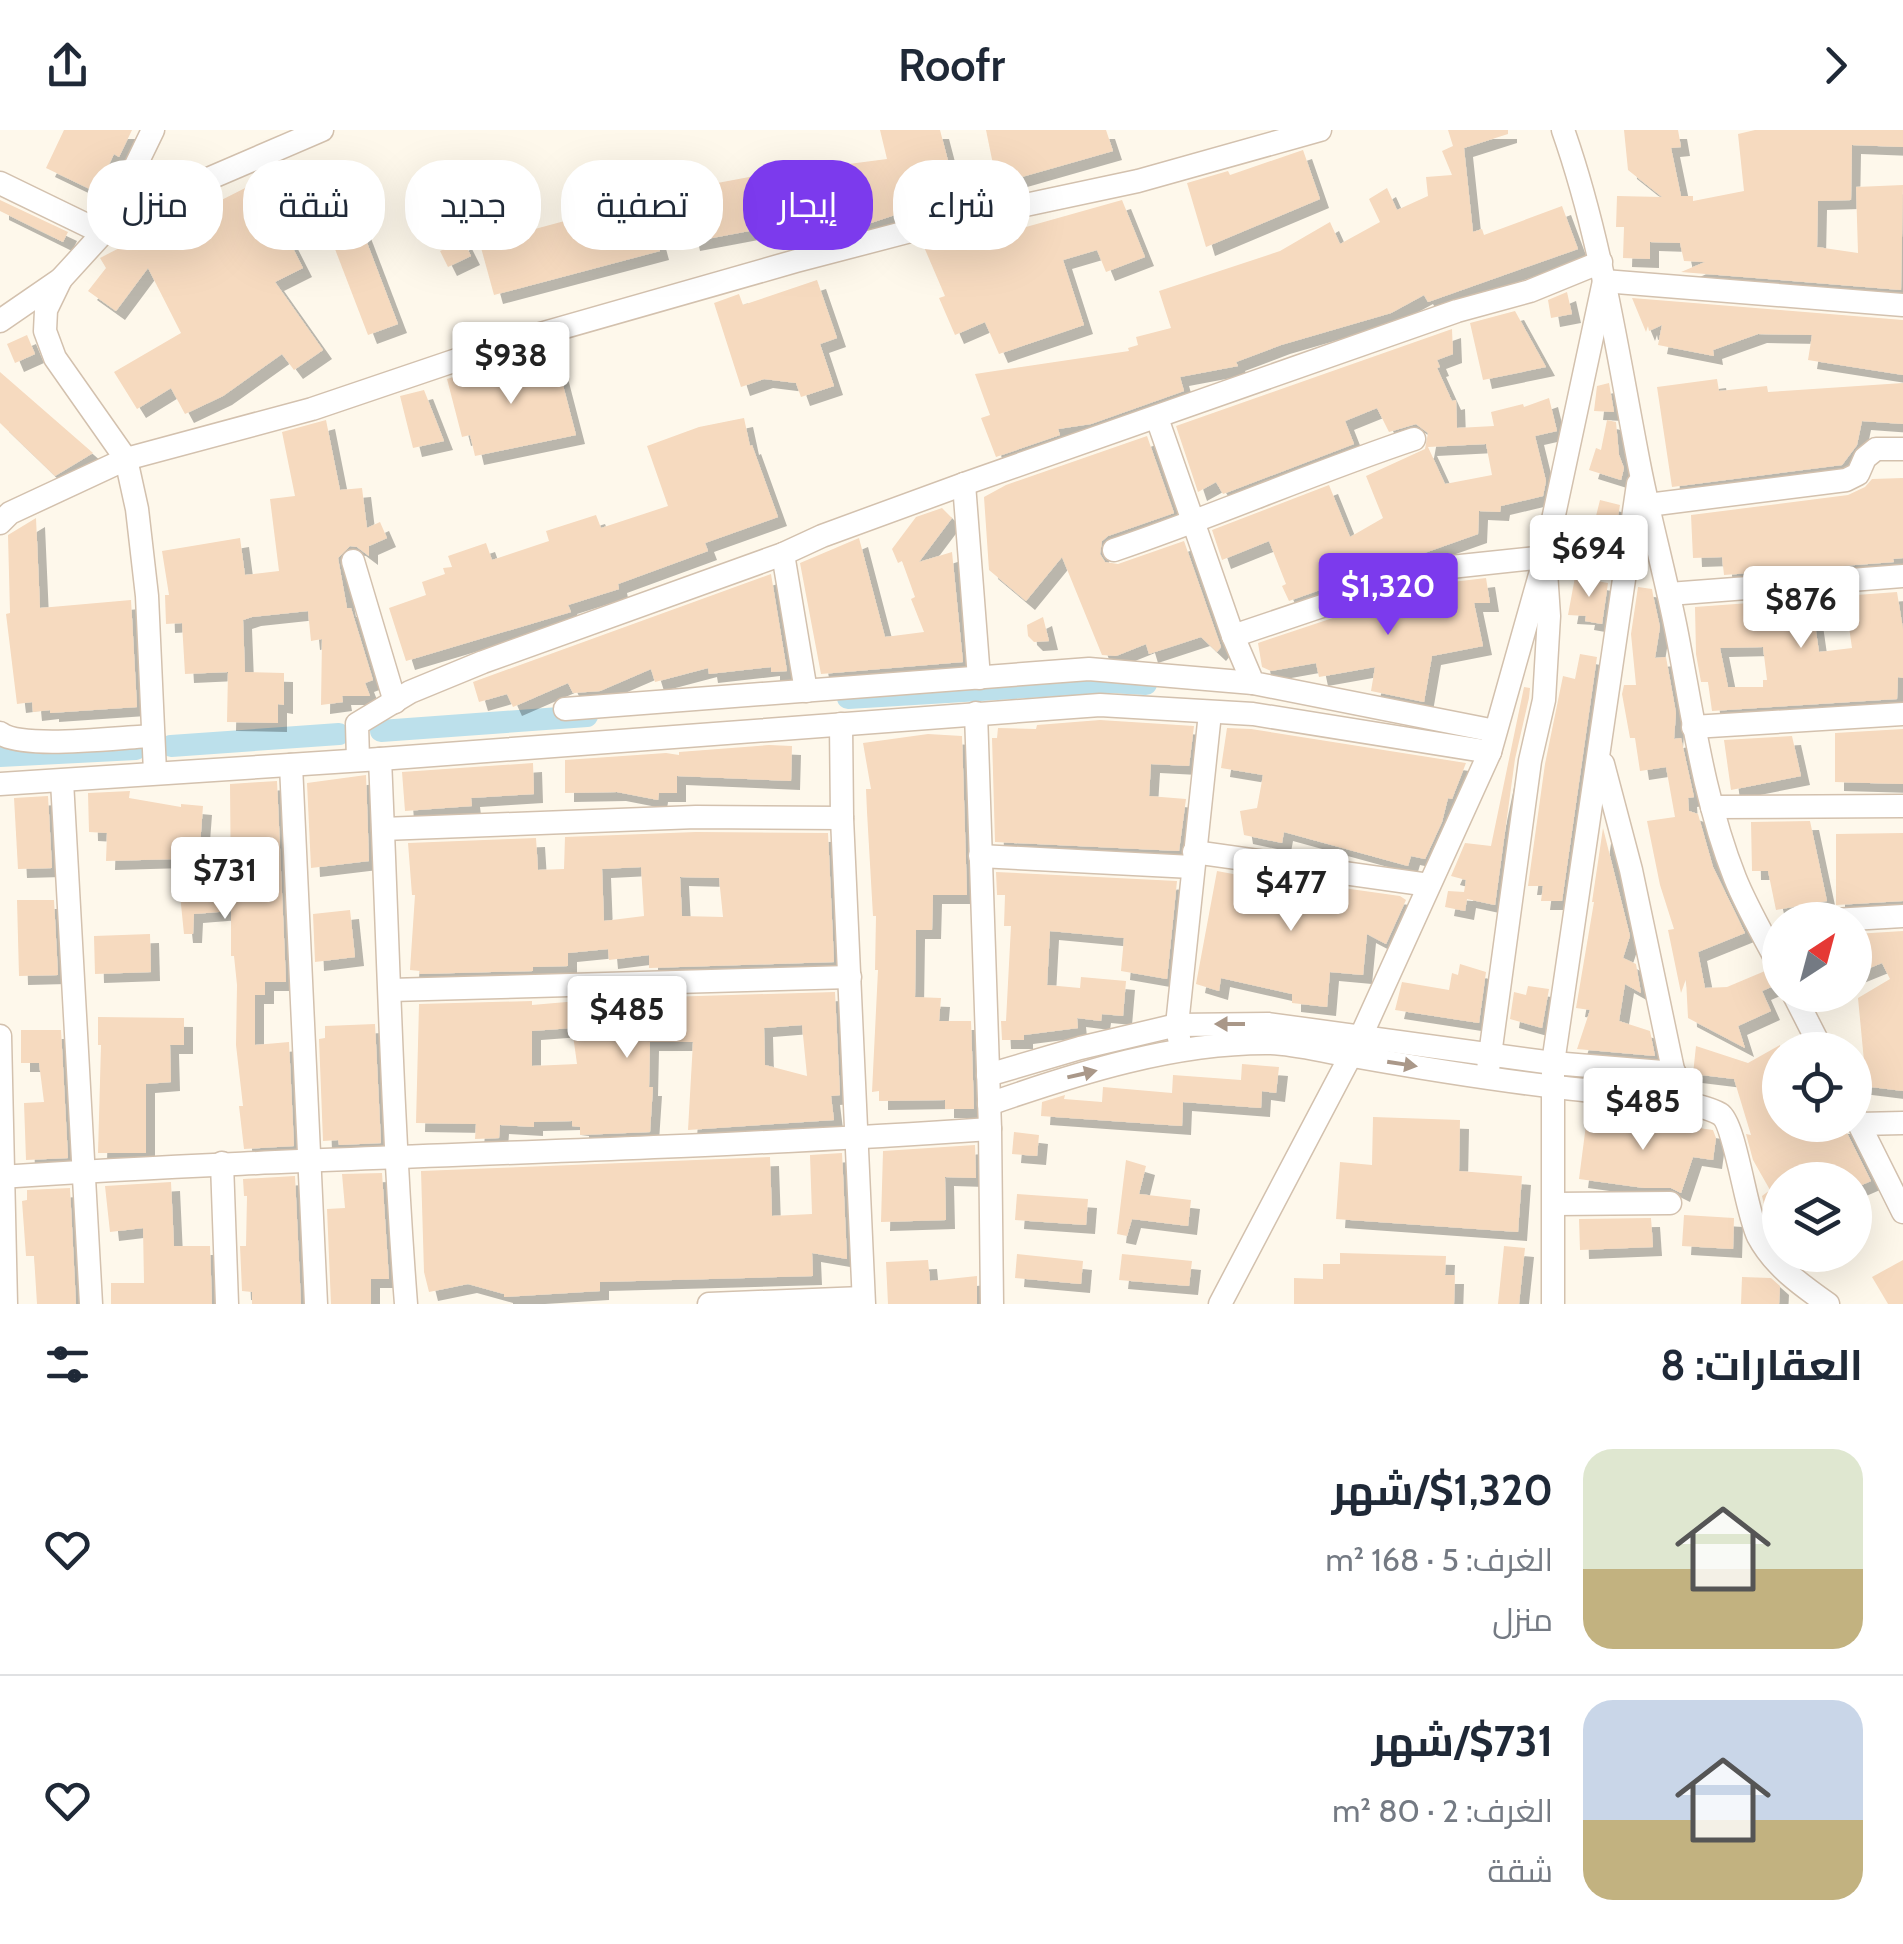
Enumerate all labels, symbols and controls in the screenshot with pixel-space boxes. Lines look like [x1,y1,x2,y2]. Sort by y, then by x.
icon: share [40,38,95,93]
text: Roofr [898,38,1005,92]
icon: forward [1808,38,1863,93]
chip: منزل [87,160,223,250]
chip: شقة [243,160,385,250]
chip: جديد [405,160,541,250]
chip: تصفية [561,160,723,250]
chip: إيجار [743,160,873,250]
chip: شراء [893,160,1030,250]
pin: $938 [452,322,570,407]
text: $938 [474,335,548,374]
pin: $694 [1530,515,1648,600]
text: $694 [1552,528,1626,567]
pin: $1,320 [1307,553,1469,638]
text: $1,320 [1341,566,1435,605]
pin: $876 [1742,566,1860,651]
text: $876 [1765,579,1837,618]
pin: $731 [166,837,284,922]
pin: $477 [1232,849,1350,934]
text: $731 [193,850,257,889]
text: $477 [1255,862,1327,901]
north arrow [1762,902,1872,1012]
map controls [1762,902,1872,1272]
pin: $485 [568,976,686,1061]
text: $485 [590,989,664,1028]
one-way arrow [1214,1016,1246,1032]
button: locate [1762,1032,1872,1142]
one-way arrow [1387,1057,1418,1073]
one-way arrow [1067,1066,1098,1081]
pin: $485 [1584,1068,1702,1153]
text: $485 [1606,1081,1680,1120]
button: layers [1762,1162,1872,1272]
icon: filters [40,1337,95,1392]
text: العقارات: 8 [1660,1339,1863,1391]
text: $1,320/شهر [1332,1464,1553,1516]
icon: home [1663,1489,1783,1609]
icon: heart [40,1522,95,1577]
text: الغرف: 5 · 168 m² [1325,1540,1553,1579]
text: منزل [1492,1600,1553,1639]
text: $731/شهر [1372,1715,1553,1767]
icon: home [1663,1740,1783,1860]
icon: heart [40,1773,95,1828]
text: الغرف: 2 · 80 m² [1332,1791,1553,1830]
text: شقة [1488,1851,1553,1890]

